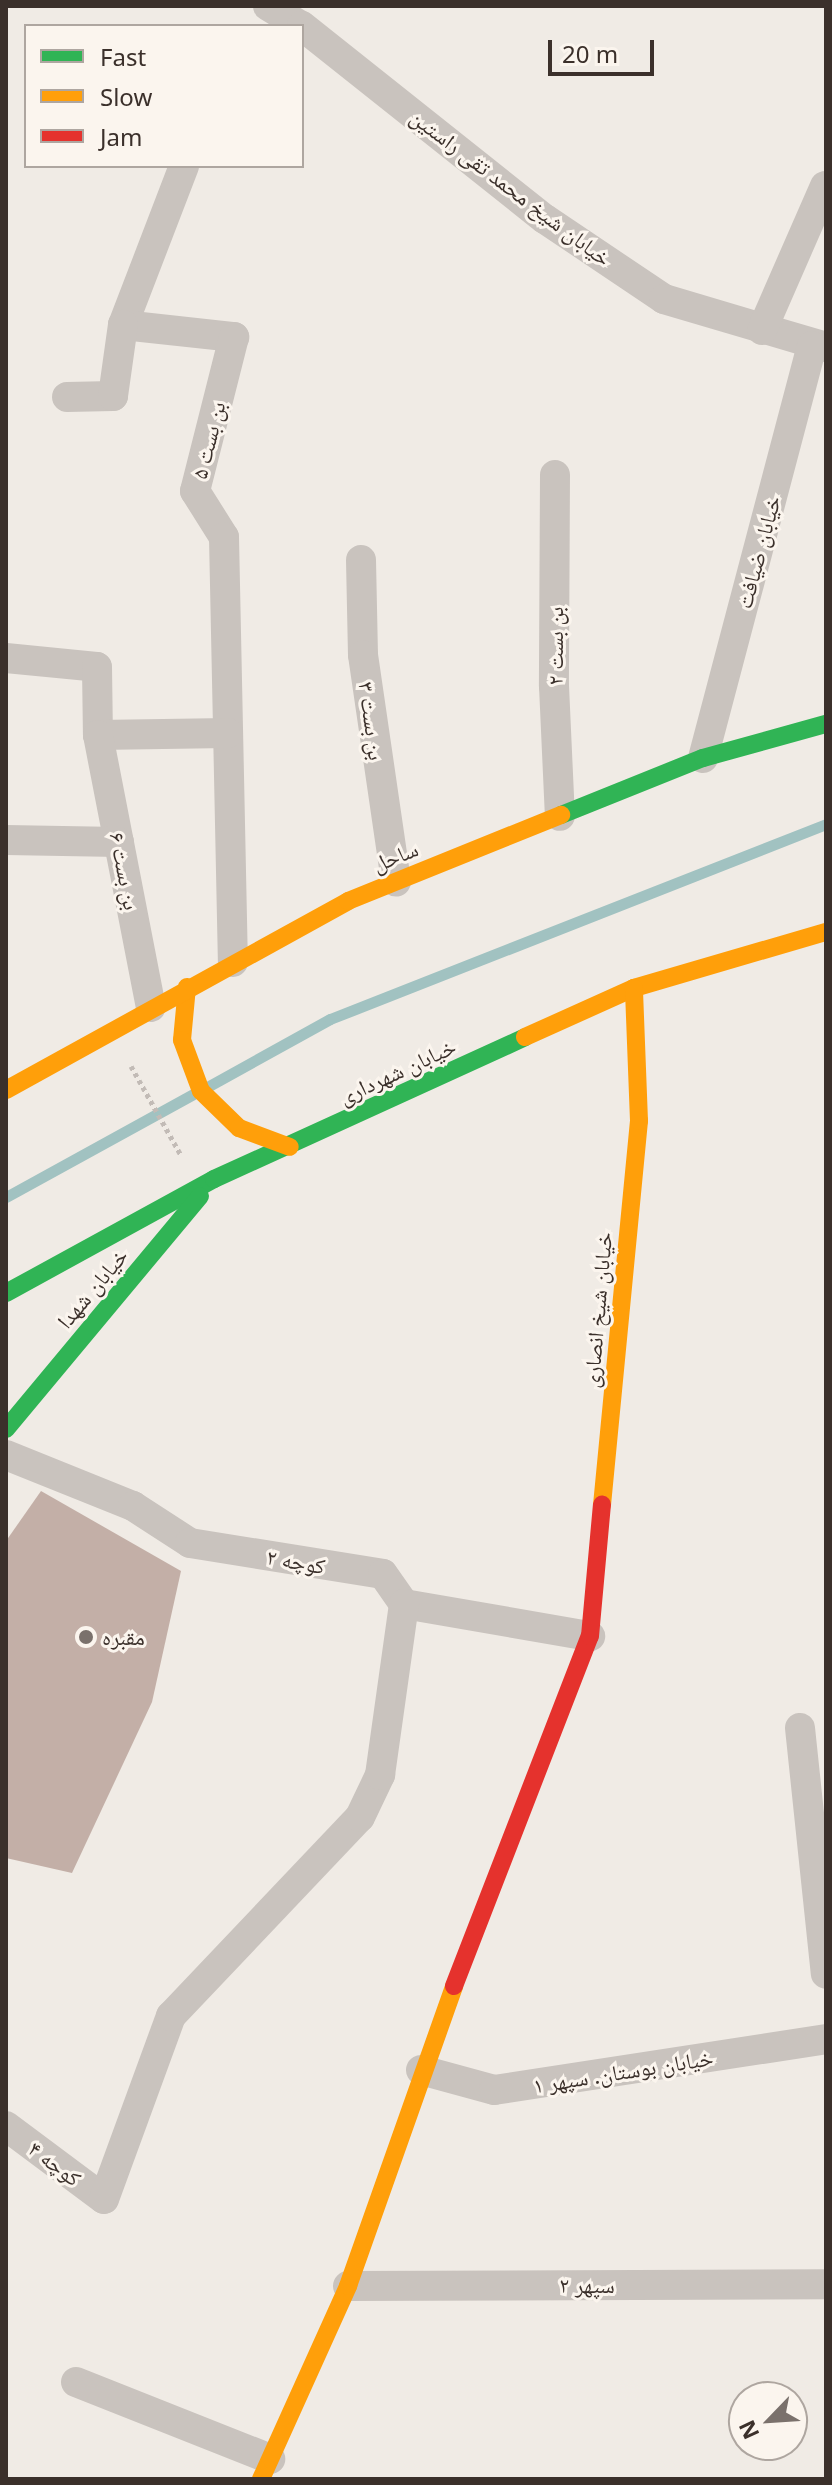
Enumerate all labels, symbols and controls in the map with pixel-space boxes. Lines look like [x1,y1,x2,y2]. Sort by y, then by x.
legend [24,24,304,168]
scale bar [552,24,658,74]
text: 20 m [562,37,618,70]
text: Fast [100,40,146,73]
text: Slow [100,80,152,113]
street label: خیابان شیخ محمد تقی راستین [406,103,616,271]
text: Jam [100,120,142,153]
street label: بن بست ۵ [186,399,230,481]
street label: خیابان ضیافت [730,493,786,611]
street label: بن بست ۲ [542,607,568,685]
street label: بن بست ۳ [353,680,391,762]
street label: بن بست ۶ [105,830,145,912]
street label: ساحل [368,835,422,877]
street label: خیابان شهرداری [334,1032,460,1110]
street label: خیابان شیخ انصاری [577,1231,617,1389]
street label: خیابان شهدا [51,1243,133,1333]
street label: کوچه ۲ [265,1543,327,1579]
place label: مقبره [102,1624,145,1650]
marker: مقبره [77,1628,95,1646]
street label: خیابان بوستان. سپهر ۱ [531,2044,715,2098]
street label: کوچه ۴ [24,2135,86,2191]
street label: سپهر ۲ [559,2272,615,2298]
north arrow [728,2381,808,2461]
text: N [731,2416,765,2445]

